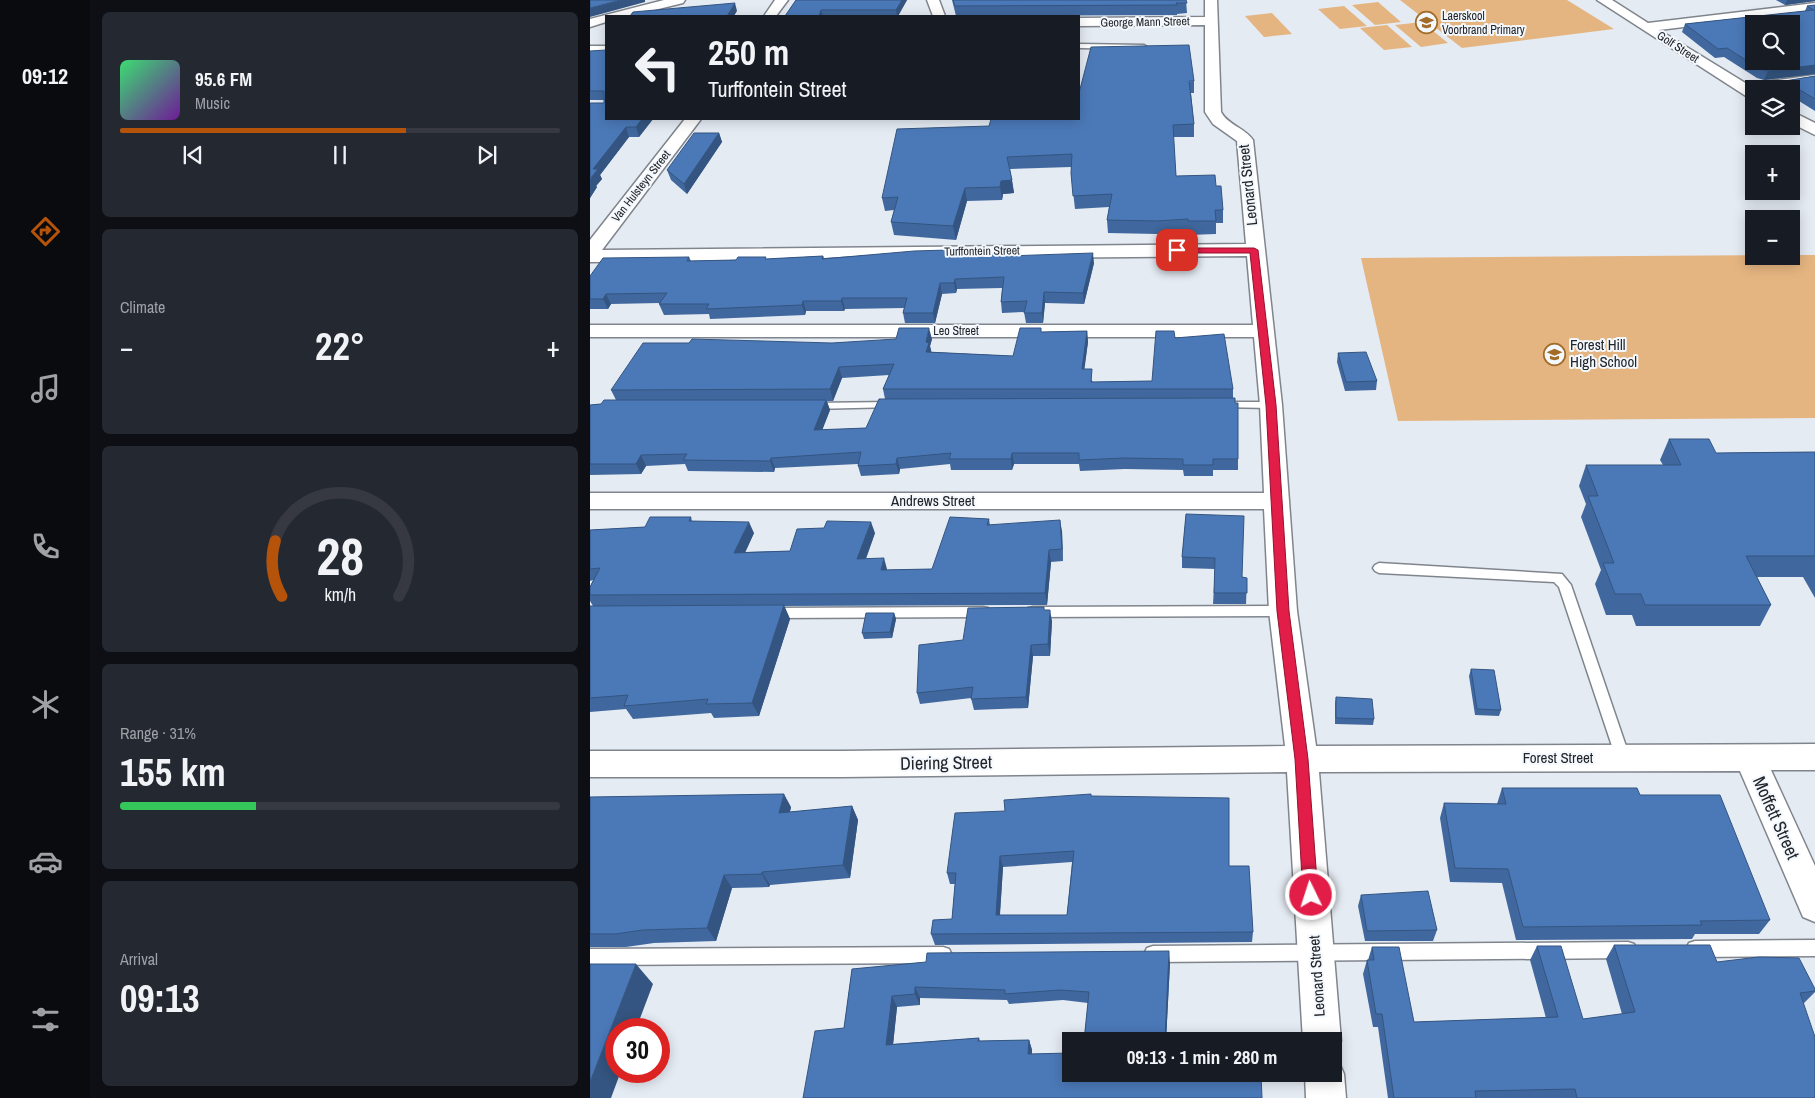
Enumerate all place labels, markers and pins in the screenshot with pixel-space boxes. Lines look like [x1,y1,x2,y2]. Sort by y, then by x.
place label: Laerskool Voorbrand Primary [1442,8,1525,38]
school or university icon: Laerskool Voorbrand Primary [1414,11,1438,35]
pin [1156,229,1198,271]
place label: Forest Hill High School [1570,334,1637,372]
school or university icon: Forest Hill High School [1542,342,1566,366]

